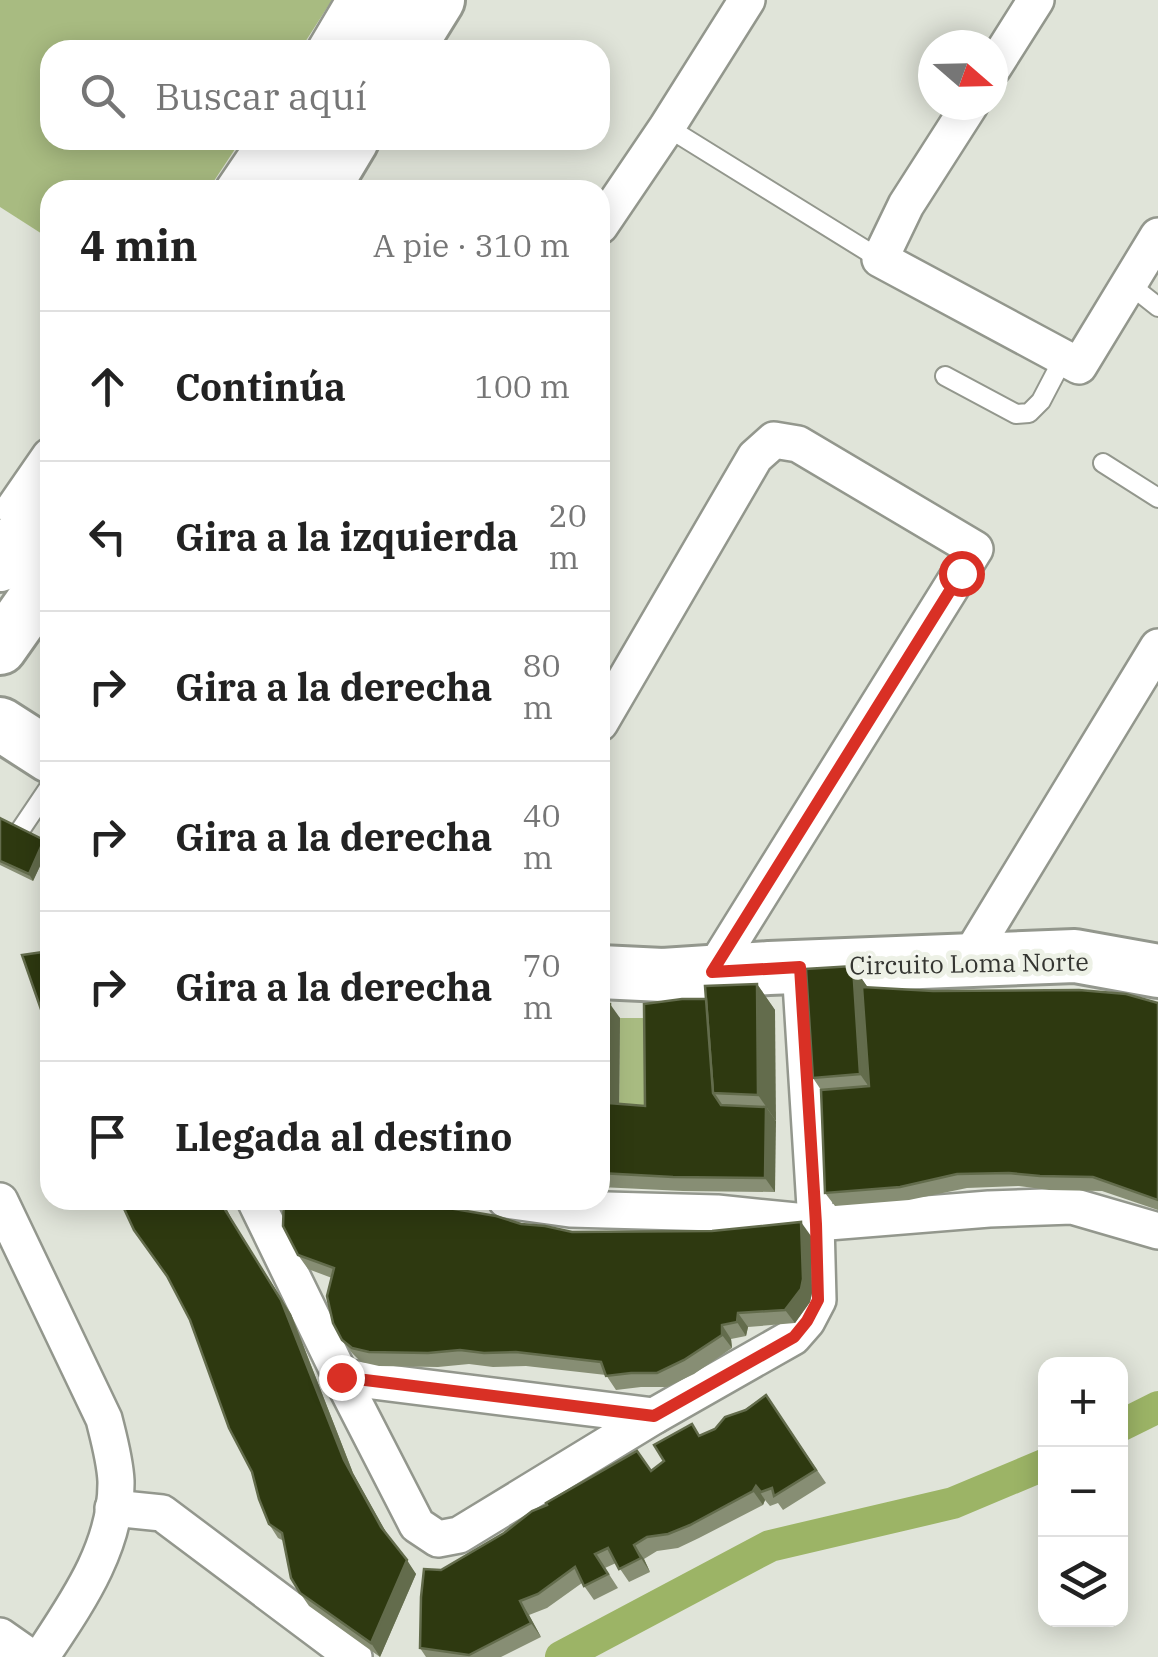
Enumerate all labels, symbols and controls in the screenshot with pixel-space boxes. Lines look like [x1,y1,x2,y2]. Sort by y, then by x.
north arrow [918,30,1008,120]
search box [40,40,610,150]
icon: search [75,68,130,123]
text: Buscar aquí [155,71,367,120]
text: 4 min [80,218,198,273]
text: A pie · 310 m [373,224,570,266]
icon: ahead [80,359,135,414]
text: Continúa [175,362,346,411]
text: 100 m [474,365,570,407]
text: 20 m [548,494,587,578]
icon: left [80,509,135,564]
text: Gira a la izquierda [175,512,518,561]
route start [939,551,985,597]
text: 80 m [522,644,561,728]
icon: right [80,659,135,714]
text: Gira a la derecha [175,662,492,711]
text: 40 m [522,794,561,878]
icon: right [80,809,135,864]
text: Gira a la derecha [175,812,492,861]
text: 70 m [522,944,561,1028]
street label: Circuito Loma Norte [849,944,1089,982]
icon: right [80,959,135,1014]
text: Gira a la derecha [175,962,492,1011]
icon: arrive [80,1109,135,1164]
text: Llegada al destino [175,1112,512,1161]
route end [319,1355,365,1401]
map controls [1038,1357,1128,1627]
button: + [1038,1357,1128,1447]
button: − [1038,1447,1128,1537]
button: layers [1038,1537,1128,1627]

